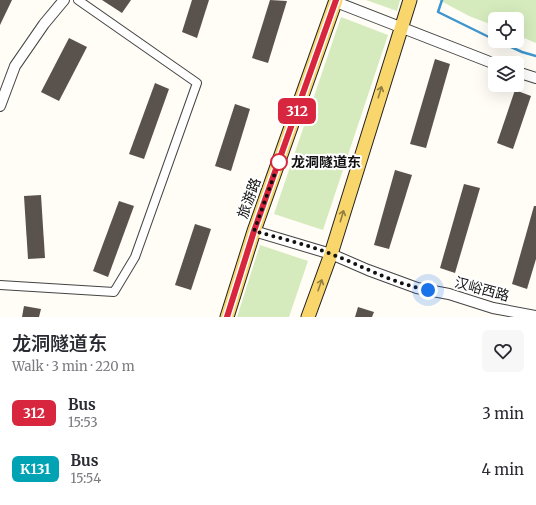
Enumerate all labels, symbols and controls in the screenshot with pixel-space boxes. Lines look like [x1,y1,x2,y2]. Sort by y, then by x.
map controls [488,12,524,92]
button: locate [488,12,524,48]
button: layers [488,56,524,92]
one-way arrow [377,86,384,99]
line badge: 312 [274,98,320,124]
text: 312 [286,102,308,120]
marker: 龙洞隧道东 [270,153,288,171]
place label: 龙洞隧道东 [291,153,361,171]
street label: 旅游路 [233,175,265,221]
one-way arrow [339,210,346,223]
street label: 汉峪西路 [453,273,511,305]
one-way arrow [316,280,324,292]
your location [418,280,438,300]
button: heart [482,330,524,372]
text: 龙洞隧道东 [12,331,107,355]
text: Walk · 3 min · 220 m [12,358,135,375]
text: Bus [68,395,96,414]
text: 312 [23,404,45,422]
text: 3 min [482,404,524,423]
text: 15:53 [68,414,98,431]
text: Bus [71,451,98,470]
text: K131 [20,460,51,478]
text: 4 min [482,460,524,479]
text: 15:54 [71,470,101,487]

